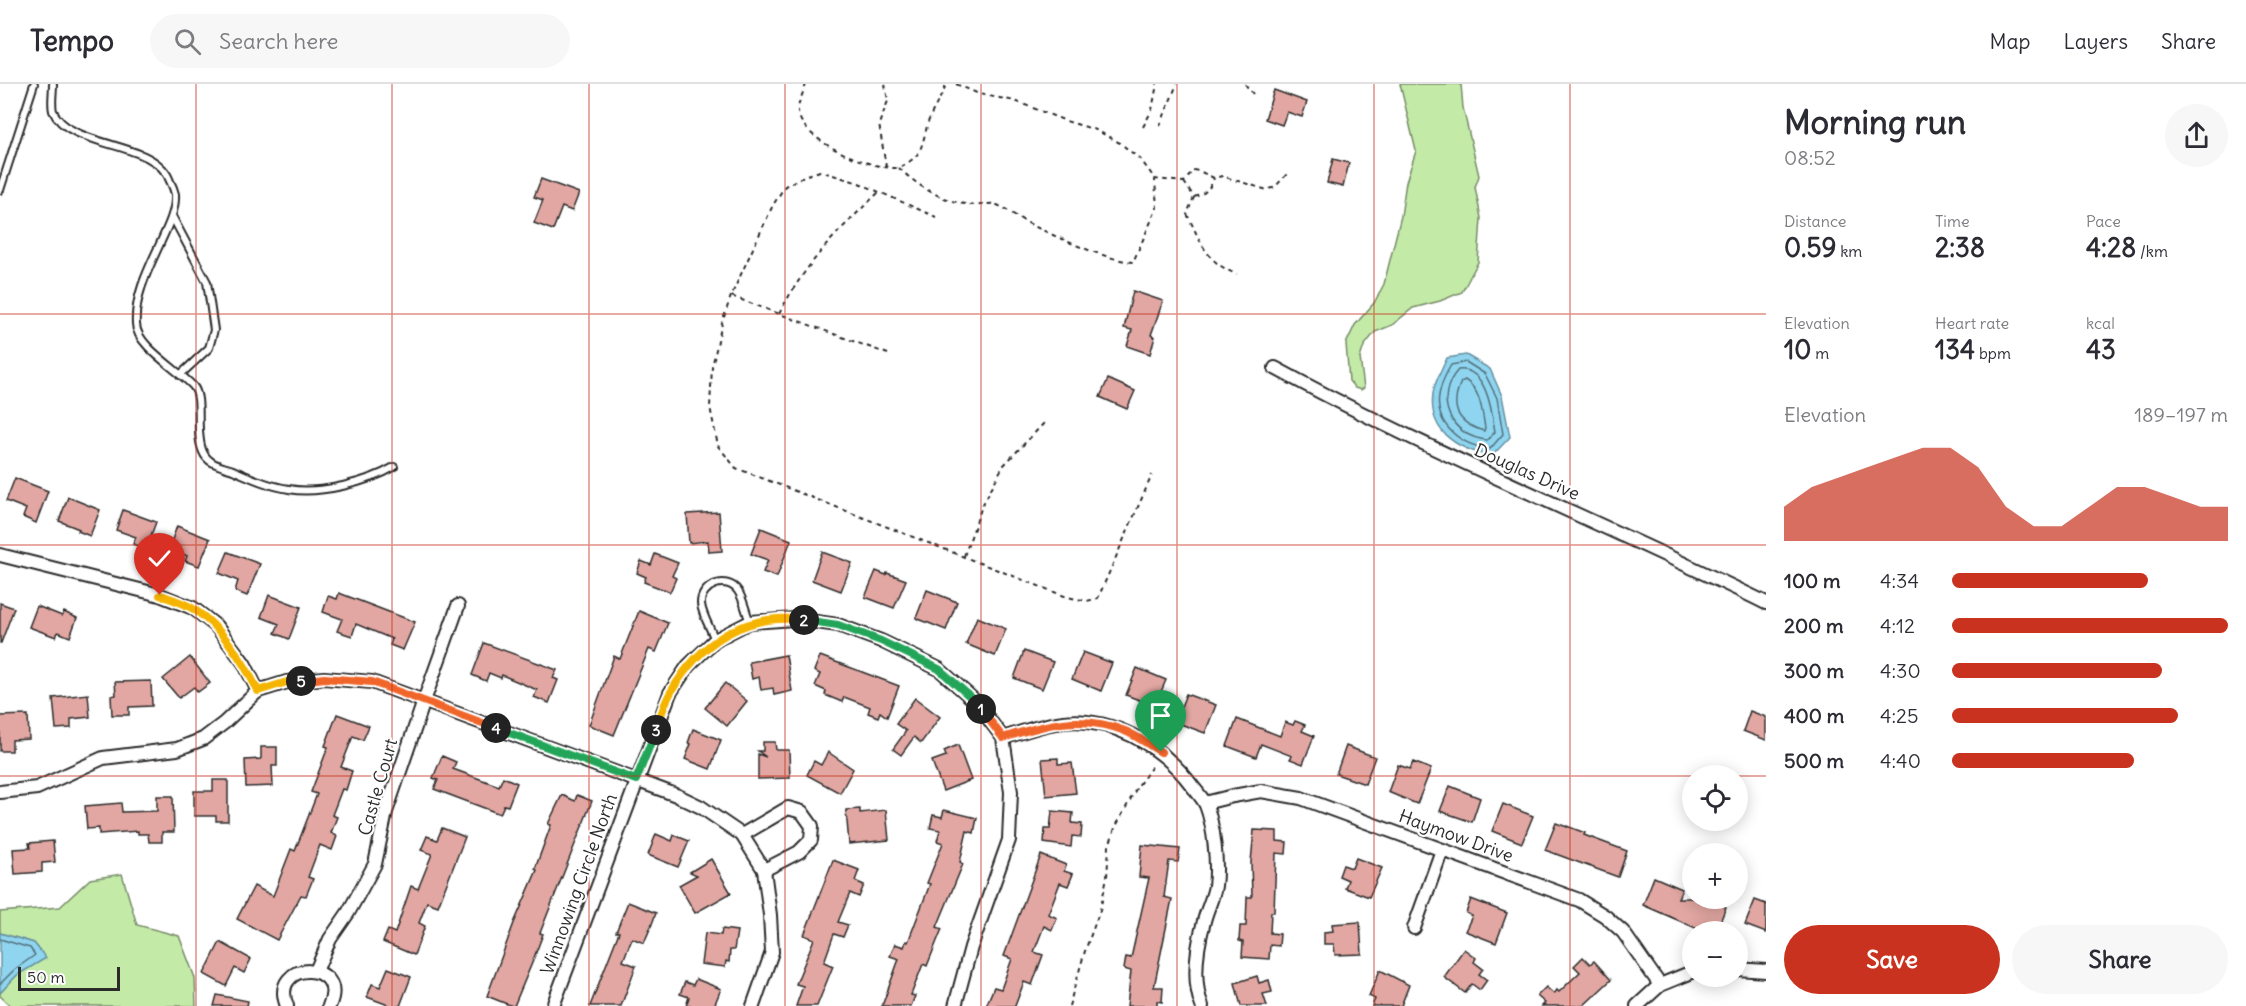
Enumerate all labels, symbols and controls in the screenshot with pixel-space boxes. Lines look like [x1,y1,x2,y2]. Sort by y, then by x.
search box [150,14,570,68]
text: Tempo [30,23,114,59]
icon: search [171,25,204,58]
text: Search here [219,27,338,55]
text: Map [1990,28,2030,55]
text: Layers [2063,28,2128,55]
text: Share [2161,28,2216,55]
text: Morning run [1784,101,1966,143]
button: share [2165,104,2228,167]
text: 08:52 [1784,145,1836,170]
text: Distance [1784,211,1846,231]
text: Time [1935,211,1970,231]
text: Pace [2086,211,2121,231]
text: 0.59 [1784,231,1836,264]
text: 2:38 [1935,231,1985,264]
text: 4:28 [2086,231,2136,264]
text: km [1836,241,1862,261]
text: /km [2136,241,2168,261]
text: Elevation [1784,313,1850,333]
text: Heart rate [1935,313,2009,333]
text: kcal [2086,313,2115,333]
text: 10 [1784,333,1811,366]
text: 134 [1935,333,1975,366]
text: 43 [2086,333,2116,366]
text: m [1811,343,1829,363]
text: bpm [1975,343,2011,363]
text: Elevation [1784,402,1866,427]
text: 189–197 m [2134,402,2228,427]
street label: Douglas Drive [1471,438,1583,505]
pin [134,533,185,595]
icon: check [143,542,176,575]
text: 100 m [1784,568,1841,593]
text: 4:34 [1880,568,1919,593]
pin: 2 [789,605,819,635]
text: 2 [800,610,808,630]
text: 200 m [1784,613,1844,638]
text: 4:12 [1880,613,1915,638]
text: 300 m [1784,658,1844,683]
text: 4:30 [1880,658,1921,683]
pin: 5 [286,666,316,696]
text: 5 [296,671,306,691]
pin [1135,690,1186,752]
pin: 1 [966,694,996,724]
text: 1 [978,699,984,719]
icon: arrive [1144,699,1177,732]
text: 400 m [1784,703,1844,728]
text: 4:25 [1880,703,1919,728]
pin: 4 [481,713,511,743]
pin: 3 [641,715,671,745]
text: 4 [491,718,501,738]
text: 3 [651,720,661,740]
street label: Castle Court [353,736,402,838]
text: 500 m [1784,748,1844,773]
text: 4:40 [1880,748,1921,773]
map controls [1682,765,1748,987]
button: locate [1682,765,1748,831]
street label: Winnowing Circle North [535,790,622,977]
street label: Haymow Drive [1396,804,1517,867]
button: + [1682,843,1748,909]
button: − [1682,921,1748,987]
button: Save [1784,925,2000,994]
button: Share [2012,925,2228,994]
scale bar [18,964,120,992]
text: 50 m [27,967,65,987]

